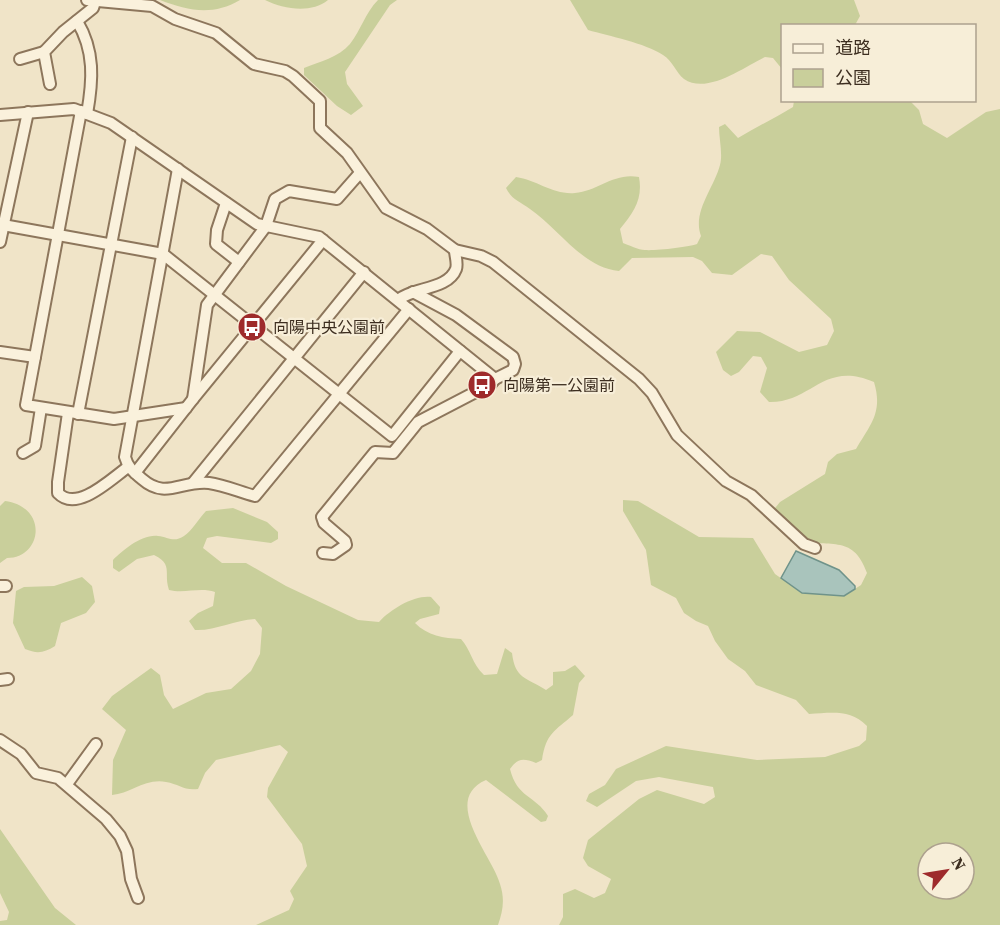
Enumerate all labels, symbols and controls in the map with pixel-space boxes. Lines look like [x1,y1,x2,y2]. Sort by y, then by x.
legend [781,24,976,102]
text: 道路 [835,35,871,60]
text: 公園 [835,65,871,90]
bus stop icon: 向陽中央公園前 [236,311,268,343]
place label: 向陽中央公園前 [273,316,385,338]
bus stop icon: 向陽第一公園前 [466,369,498,401]
place label: 向陽第一公園前 [503,374,615,396]
north arrow [916,841,976,901]
text: N [947,853,972,874]

